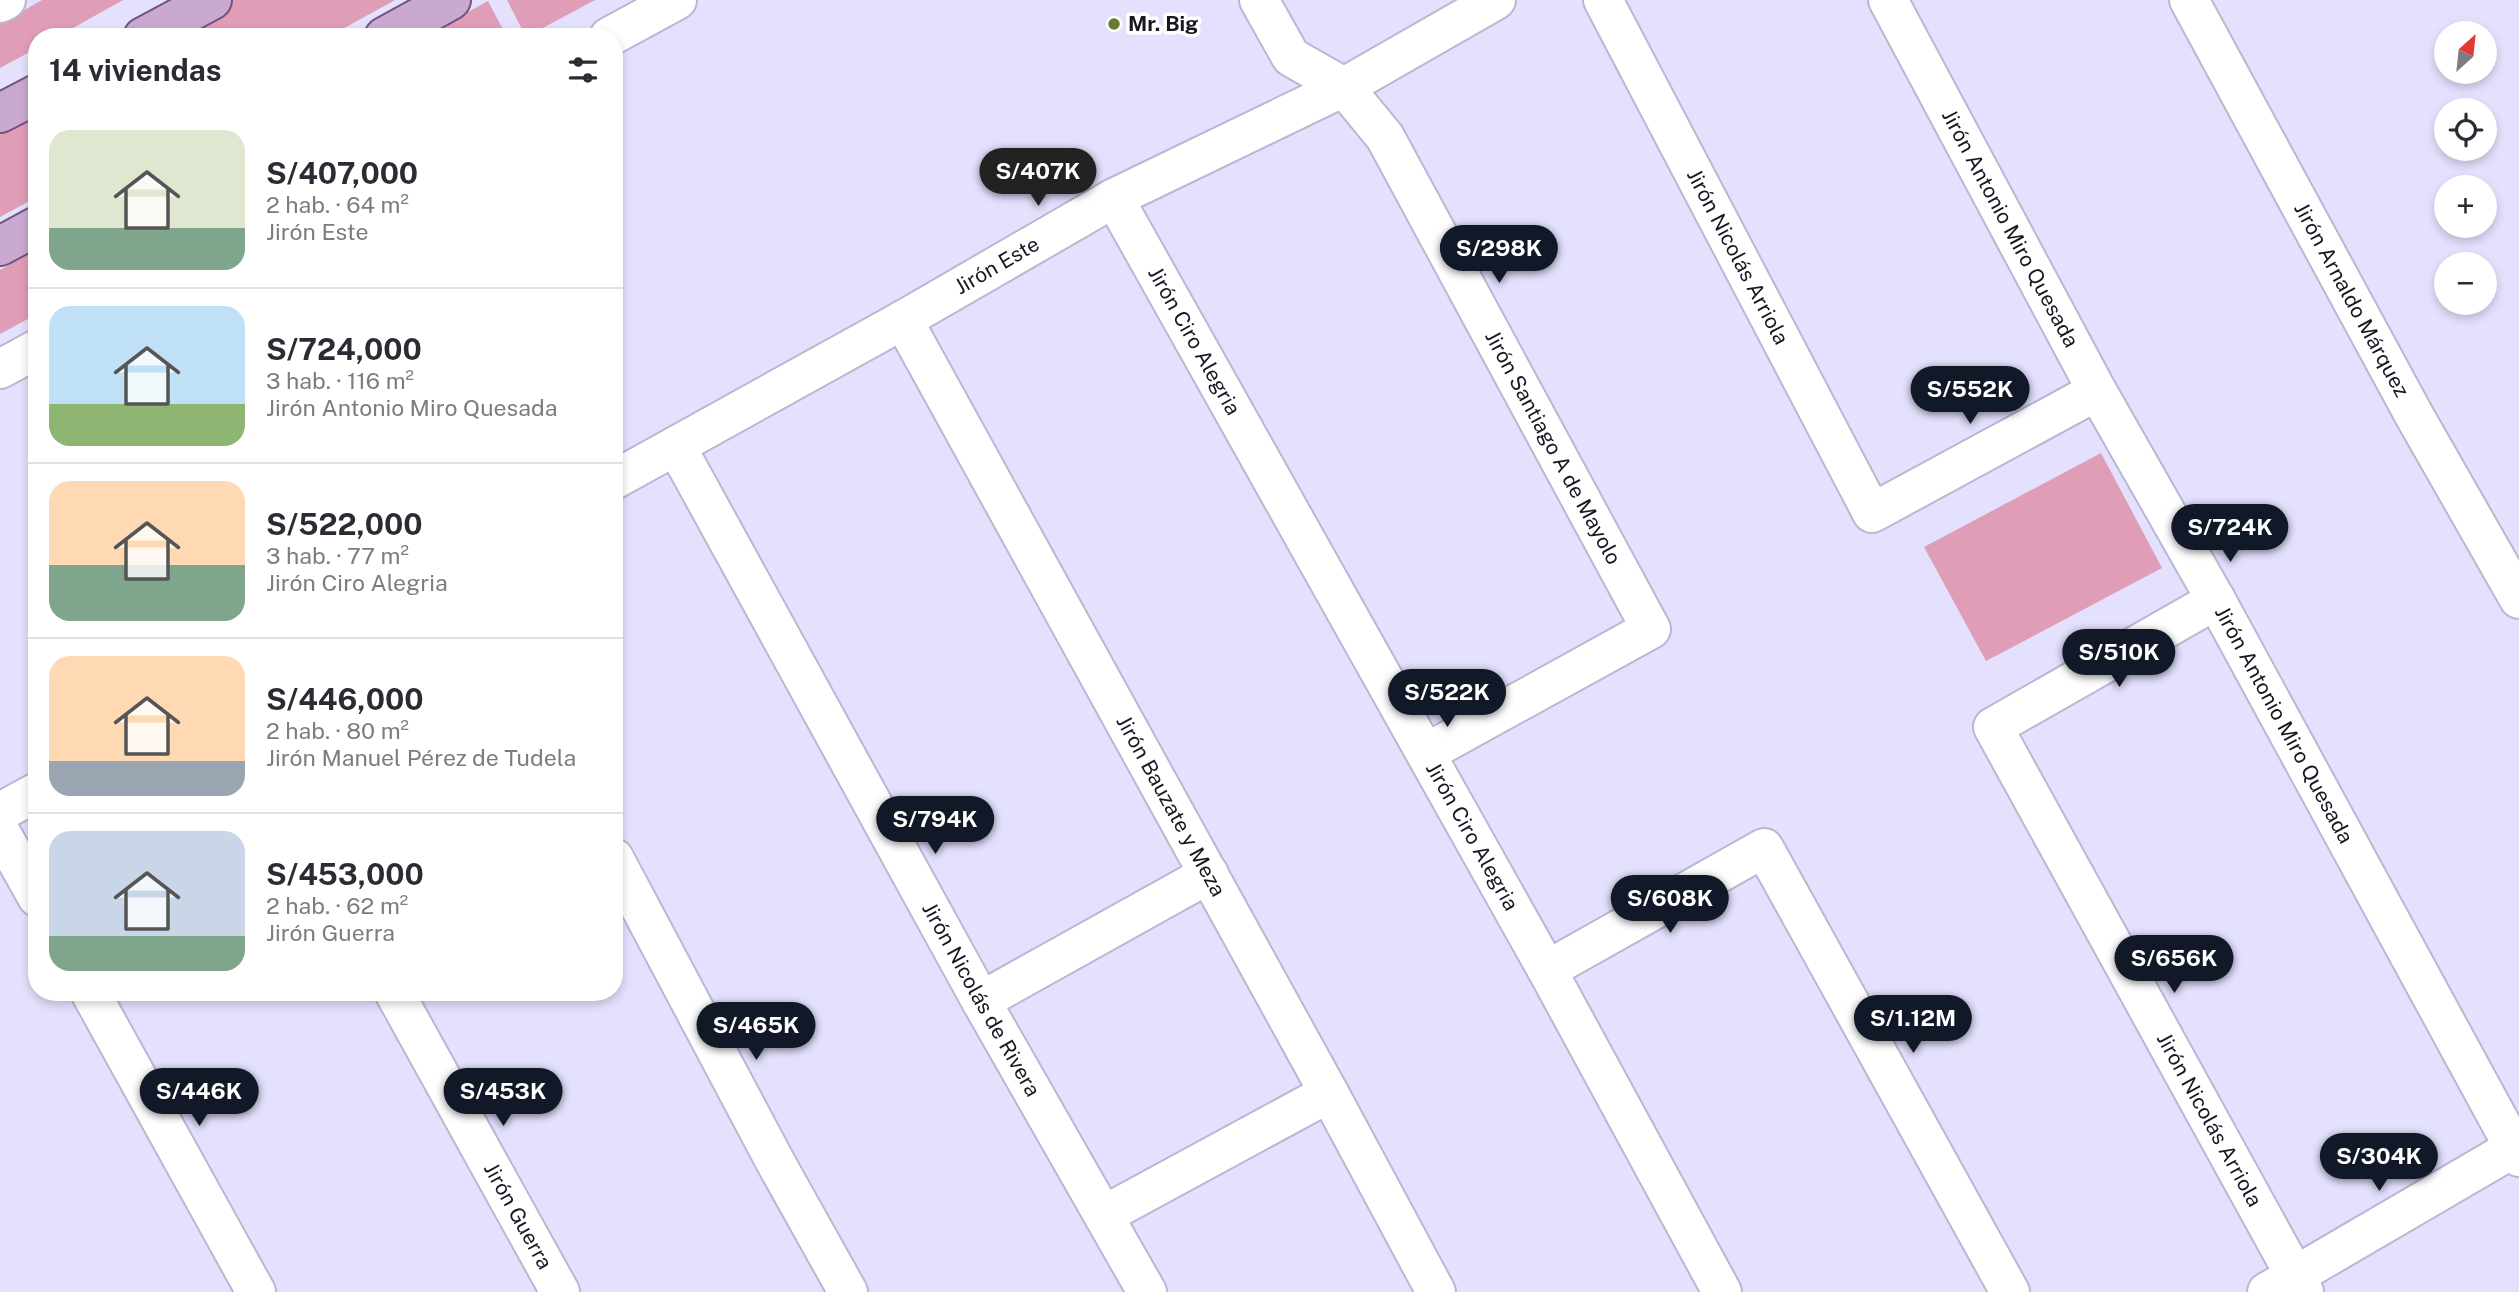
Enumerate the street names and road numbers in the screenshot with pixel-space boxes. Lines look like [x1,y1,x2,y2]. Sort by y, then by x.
street label: Jirón Antonio Miro Quesada [1937,105,2084,351]
street label: Jirón Nicolás Arriola [1682,165,1794,349]
street label: Jirón Arnaldo Márquez [2289,198,2415,401]
street label: Jirón Este [950,231,1044,299]
street label: Jirón Ciro Alegria [1143,262,1246,419]
street label: Jirón Santiago A de Mayolo [1480,326,1627,569]
street label: Jirón Antonio Miro Quesada [2210,602,2359,848]
street label: Jirón Bauzate y Meza [1111,711,1231,901]
street label: Jirón Ciro Alegria [1421,758,1524,915]
street label: Jirón Nicolás de Rivera [917,898,1046,1101]
street label: Jirón Nicolás Arriola [2152,1028,2268,1211]
street label: Jirón Guerra [479,1158,558,1273]

